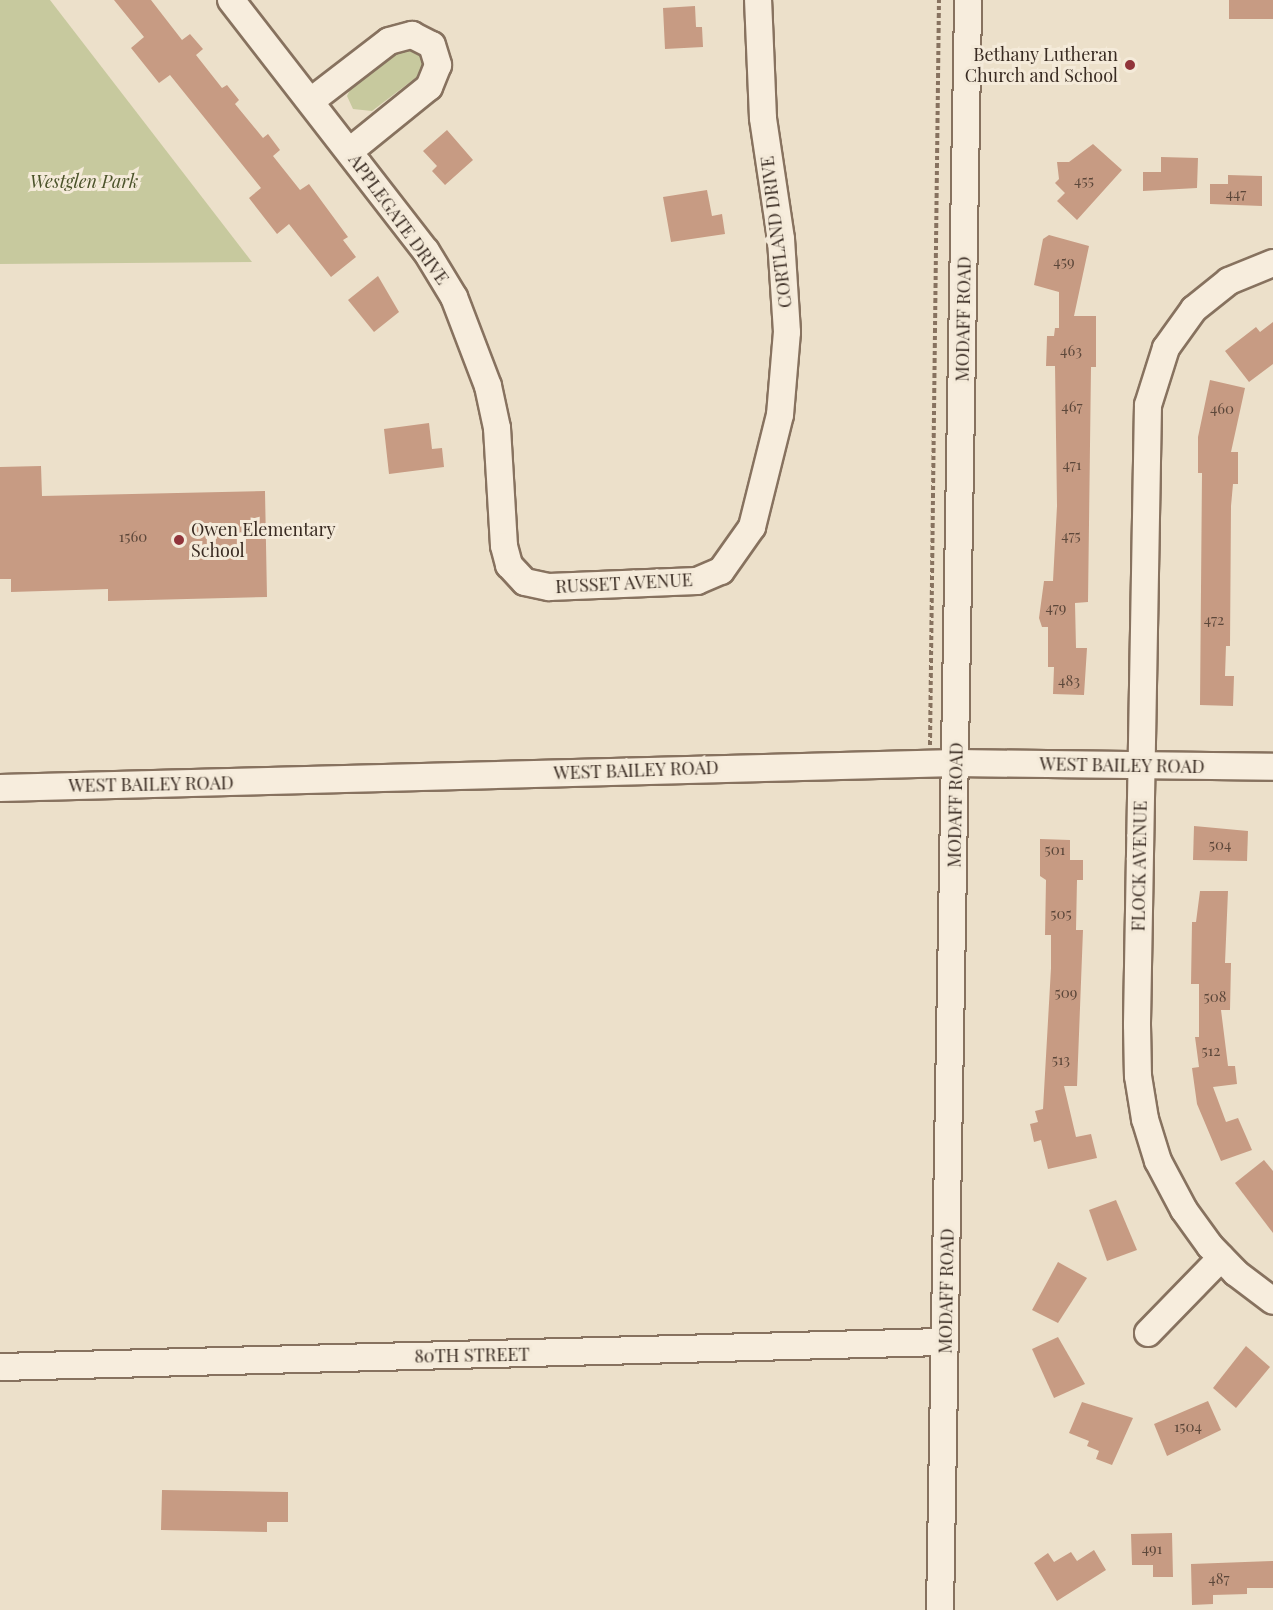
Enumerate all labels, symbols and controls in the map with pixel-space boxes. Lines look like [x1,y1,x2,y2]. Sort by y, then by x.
place label: Bethany Lutheran Church and School [965,44,1118,86]
marker: Bethany Lutheran Church and School [1123,58,1137,72]
street label: APPLEGATE DRIVE [344,149,454,289]
street label: CORTLAND DRIVE [756,155,796,309]
park label: Westglen Park [30,170,138,192]
house number: 455 [1074,172,1094,190]
house number: 447 [1226,185,1246,203]
house number: 459 [1053,253,1075,271]
street label: MODAFF ROAD [951,256,975,382]
house number: 463 [1060,342,1082,360]
house number: 467 [1061,398,1083,416]
house number: 460 [1210,400,1234,418]
house number: 471 [1063,456,1081,474]
place label: Owen Elementary School [191,519,336,562]
house number: 475 [1061,527,1081,545]
house number: 1560 [119,528,147,546]
marker: Owen Elementary School [172,533,186,547]
street label: RUSSET AVENUE [554,569,694,597]
house number: 479 [1046,599,1066,617]
house number: 472 [1204,611,1224,629]
house number: 483 [1058,672,1080,690]
street label: MODAFF ROAD [943,742,967,868]
street label: WEST BAILEY ROAD [1039,753,1205,777]
street label: WEST BAILEY ROAD [553,756,719,784]
street label: WEST BAILEY ROAD [68,772,234,796]
street label: FLOCK AVENUE [1127,800,1151,932]
house number: 504 [1209,836,1231,854]
house number: 501 [1045,841,1065,859]
house number: 505 [1050,905,1072,923]
house number: 509 [1055,984,1077,1002]
house number: 508 [1203,988,1227,1006]
house number: 512 [1202,1042,1220,1060]
house number: 513 [1052,1051,1070,1069]
street label: MODAFF ROAD [934,1228,958,1354]
street label: 80TH STREET [414,1343,530,1367]
house number: 1504 [1174,1418,1202,1436]
house number: 491 [1142,1540,1162,1558]
house number: 487 [1208,1570,1230,1588]

